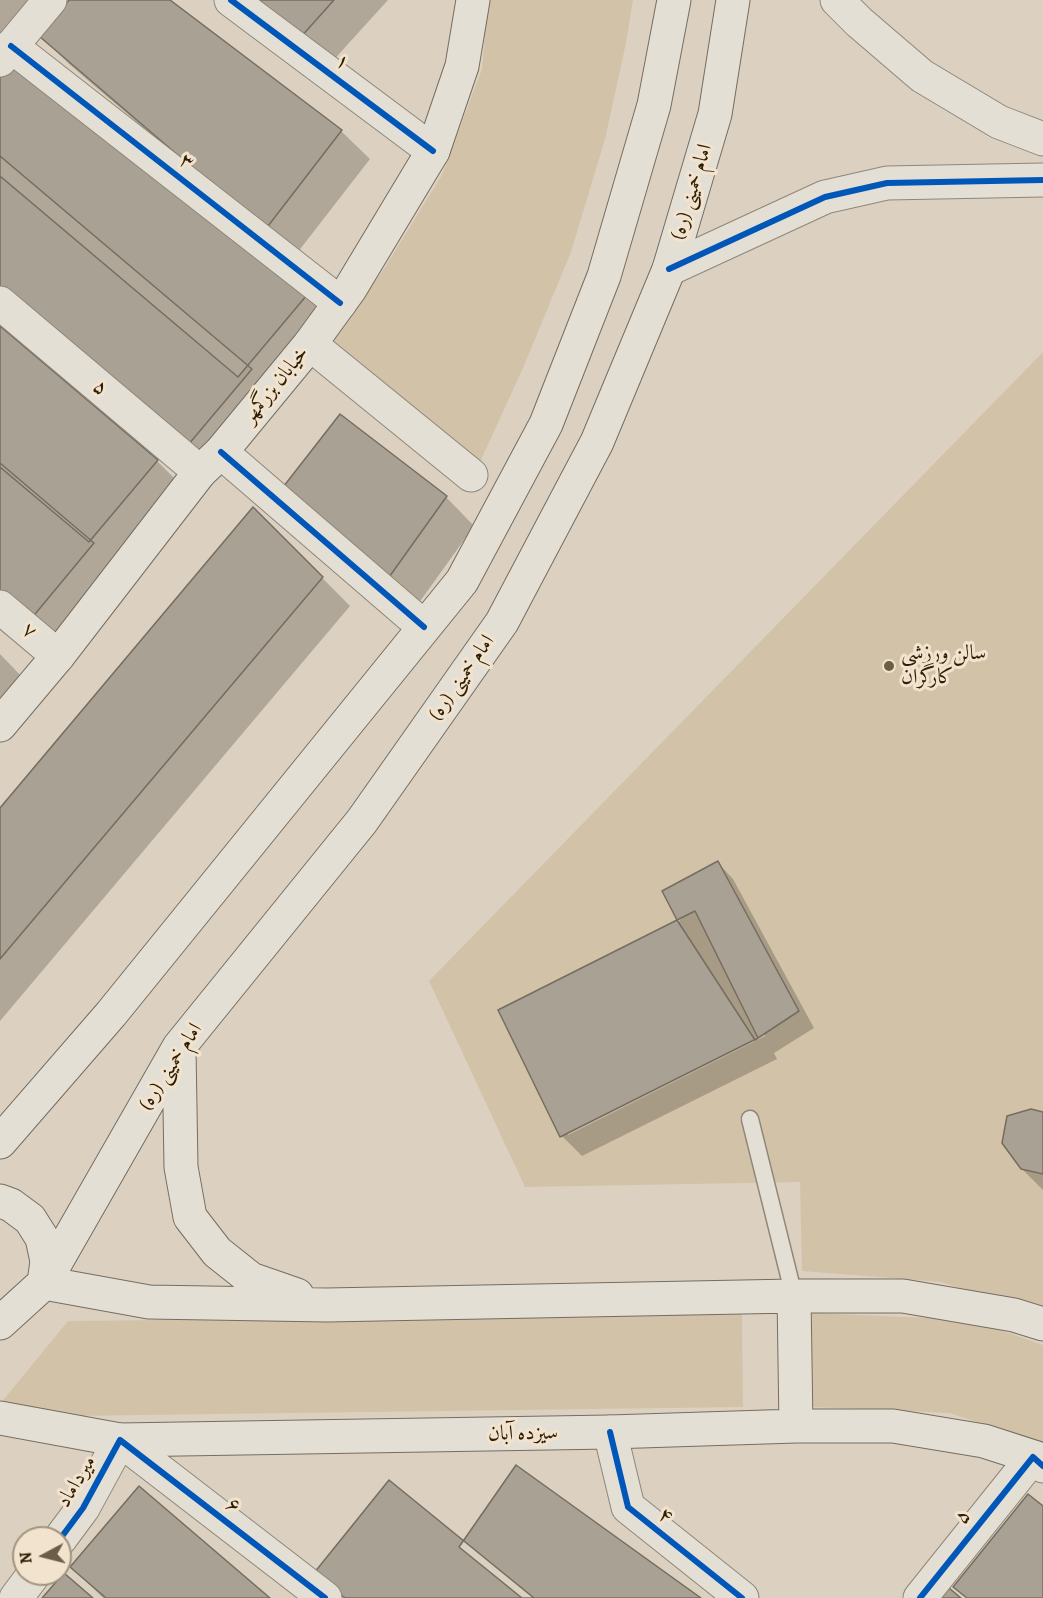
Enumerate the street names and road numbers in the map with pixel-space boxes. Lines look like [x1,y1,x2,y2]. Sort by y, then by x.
street label: ۱ [330,48,354,76]
street label: امام خمینی (ره) [666,141,718,243]
street label: ۳ [173,148,199,176]
street label: خیابان بزرگمهر [237,341,315,429]
street label: ۵ [87,374,113,402]
street label: ۷ [16,617,42,645]
street label: امام خمینی (ره) [423,630,501,726]
street label: امام خمینی (ره) [134,1019,208,1115]
street label: سیزده آبان [488,1421,558,1447]
street label: میرداماد [52,1451,102,1513]
street label: ۶ [220,1492,246,1520]
street label: ۴ [652,1502,678,1530]
street label: ۵ [949,1504,977,1530]

